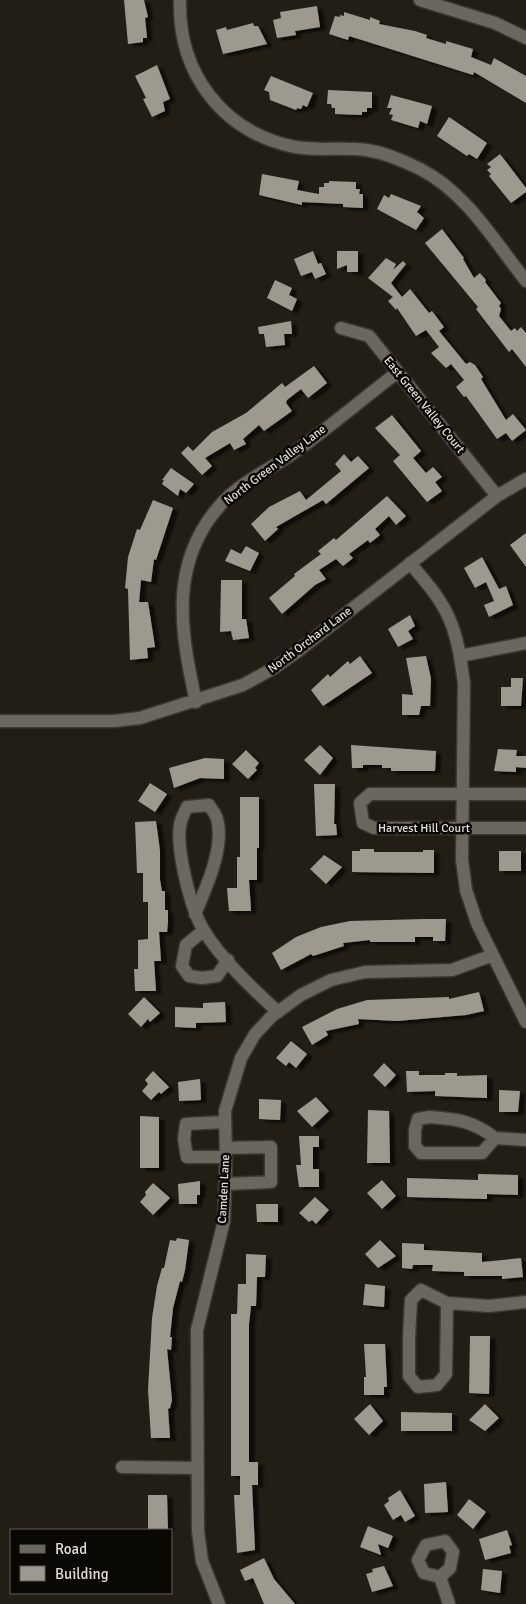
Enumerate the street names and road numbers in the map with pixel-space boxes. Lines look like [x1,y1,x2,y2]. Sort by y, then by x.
street label: East Green Valley Court [380,354,468,456]
street label: North Green Valley Lane [221,422,329,508]
street label: North Orchard Lane [265,604,355,676]
street label: Harvest Hill Court [378,821,470,836]
street label: Camden Lane [215,1154,233,1224]

